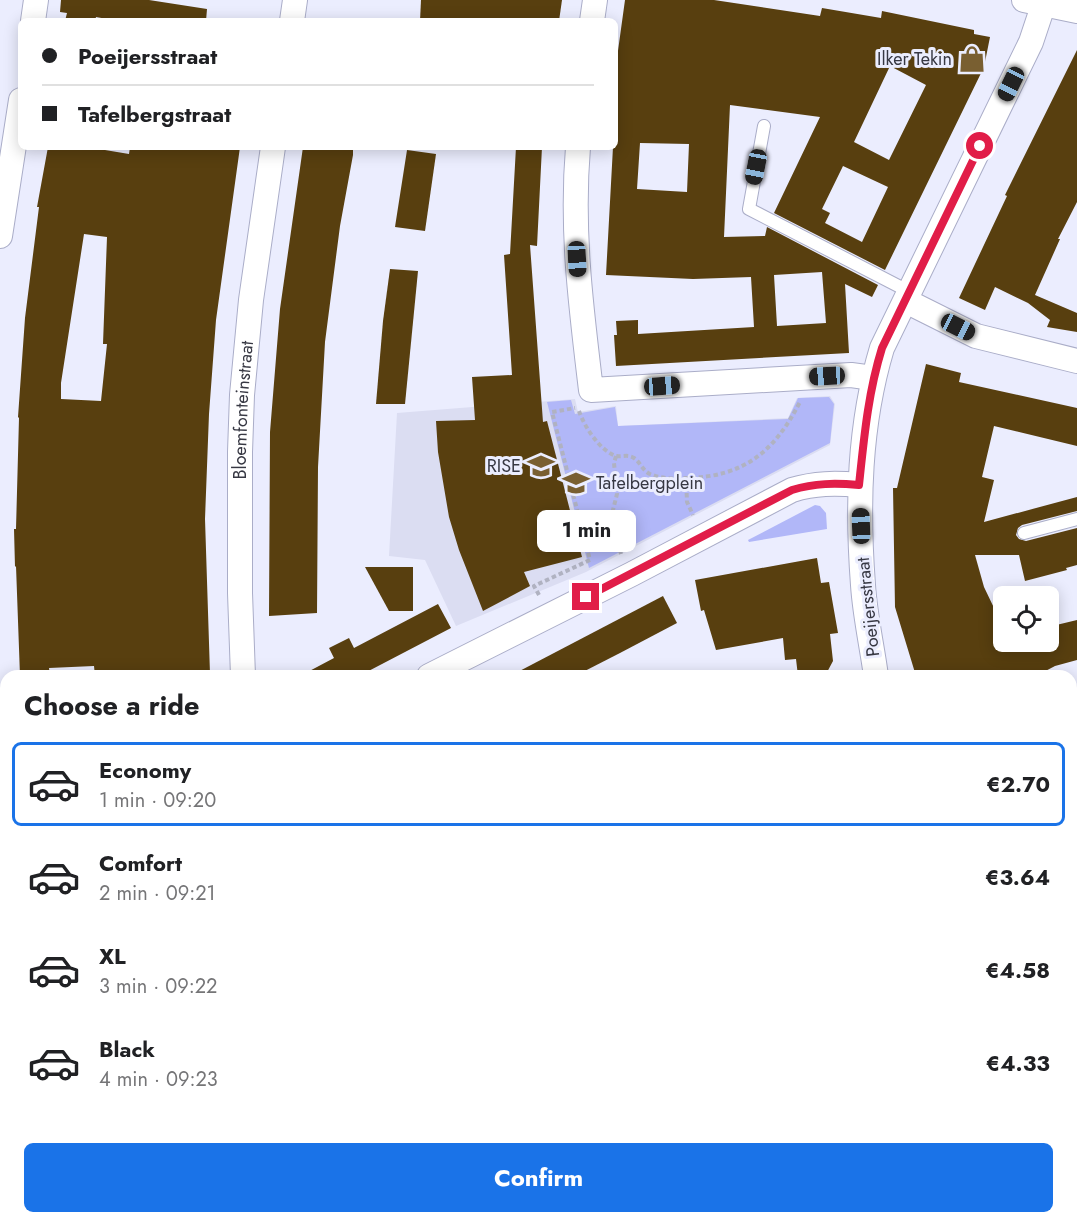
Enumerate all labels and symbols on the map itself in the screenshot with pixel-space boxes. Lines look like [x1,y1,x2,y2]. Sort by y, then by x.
shop icon: Ilker Tekin [957,44,987,74]
place label: Ilker Tekin [877,46,952,72]
car [995,64,1027,104]
route start [966,132,993,159]
car [744,148,768,186]
car [567,241,587,277]
car [938,311,978,343]
street label: Bloemfonteinstraat [227,339,260,480]
car [809,366,845,386]
car [643,376,681,396]
school or university icon: RISE [526,451,556,481]
place label: RISE [487,453,521,479]
school or university icon: Tafelbergplein [561,468,591,498]
place label: Tafelbergplein [596,470,703,496]
car [851,508,871,544]
callout: 1 min [536,510,636,552]
street label: Poeijersstraat [850,555,886,658]
route end [572,583,599,610]

